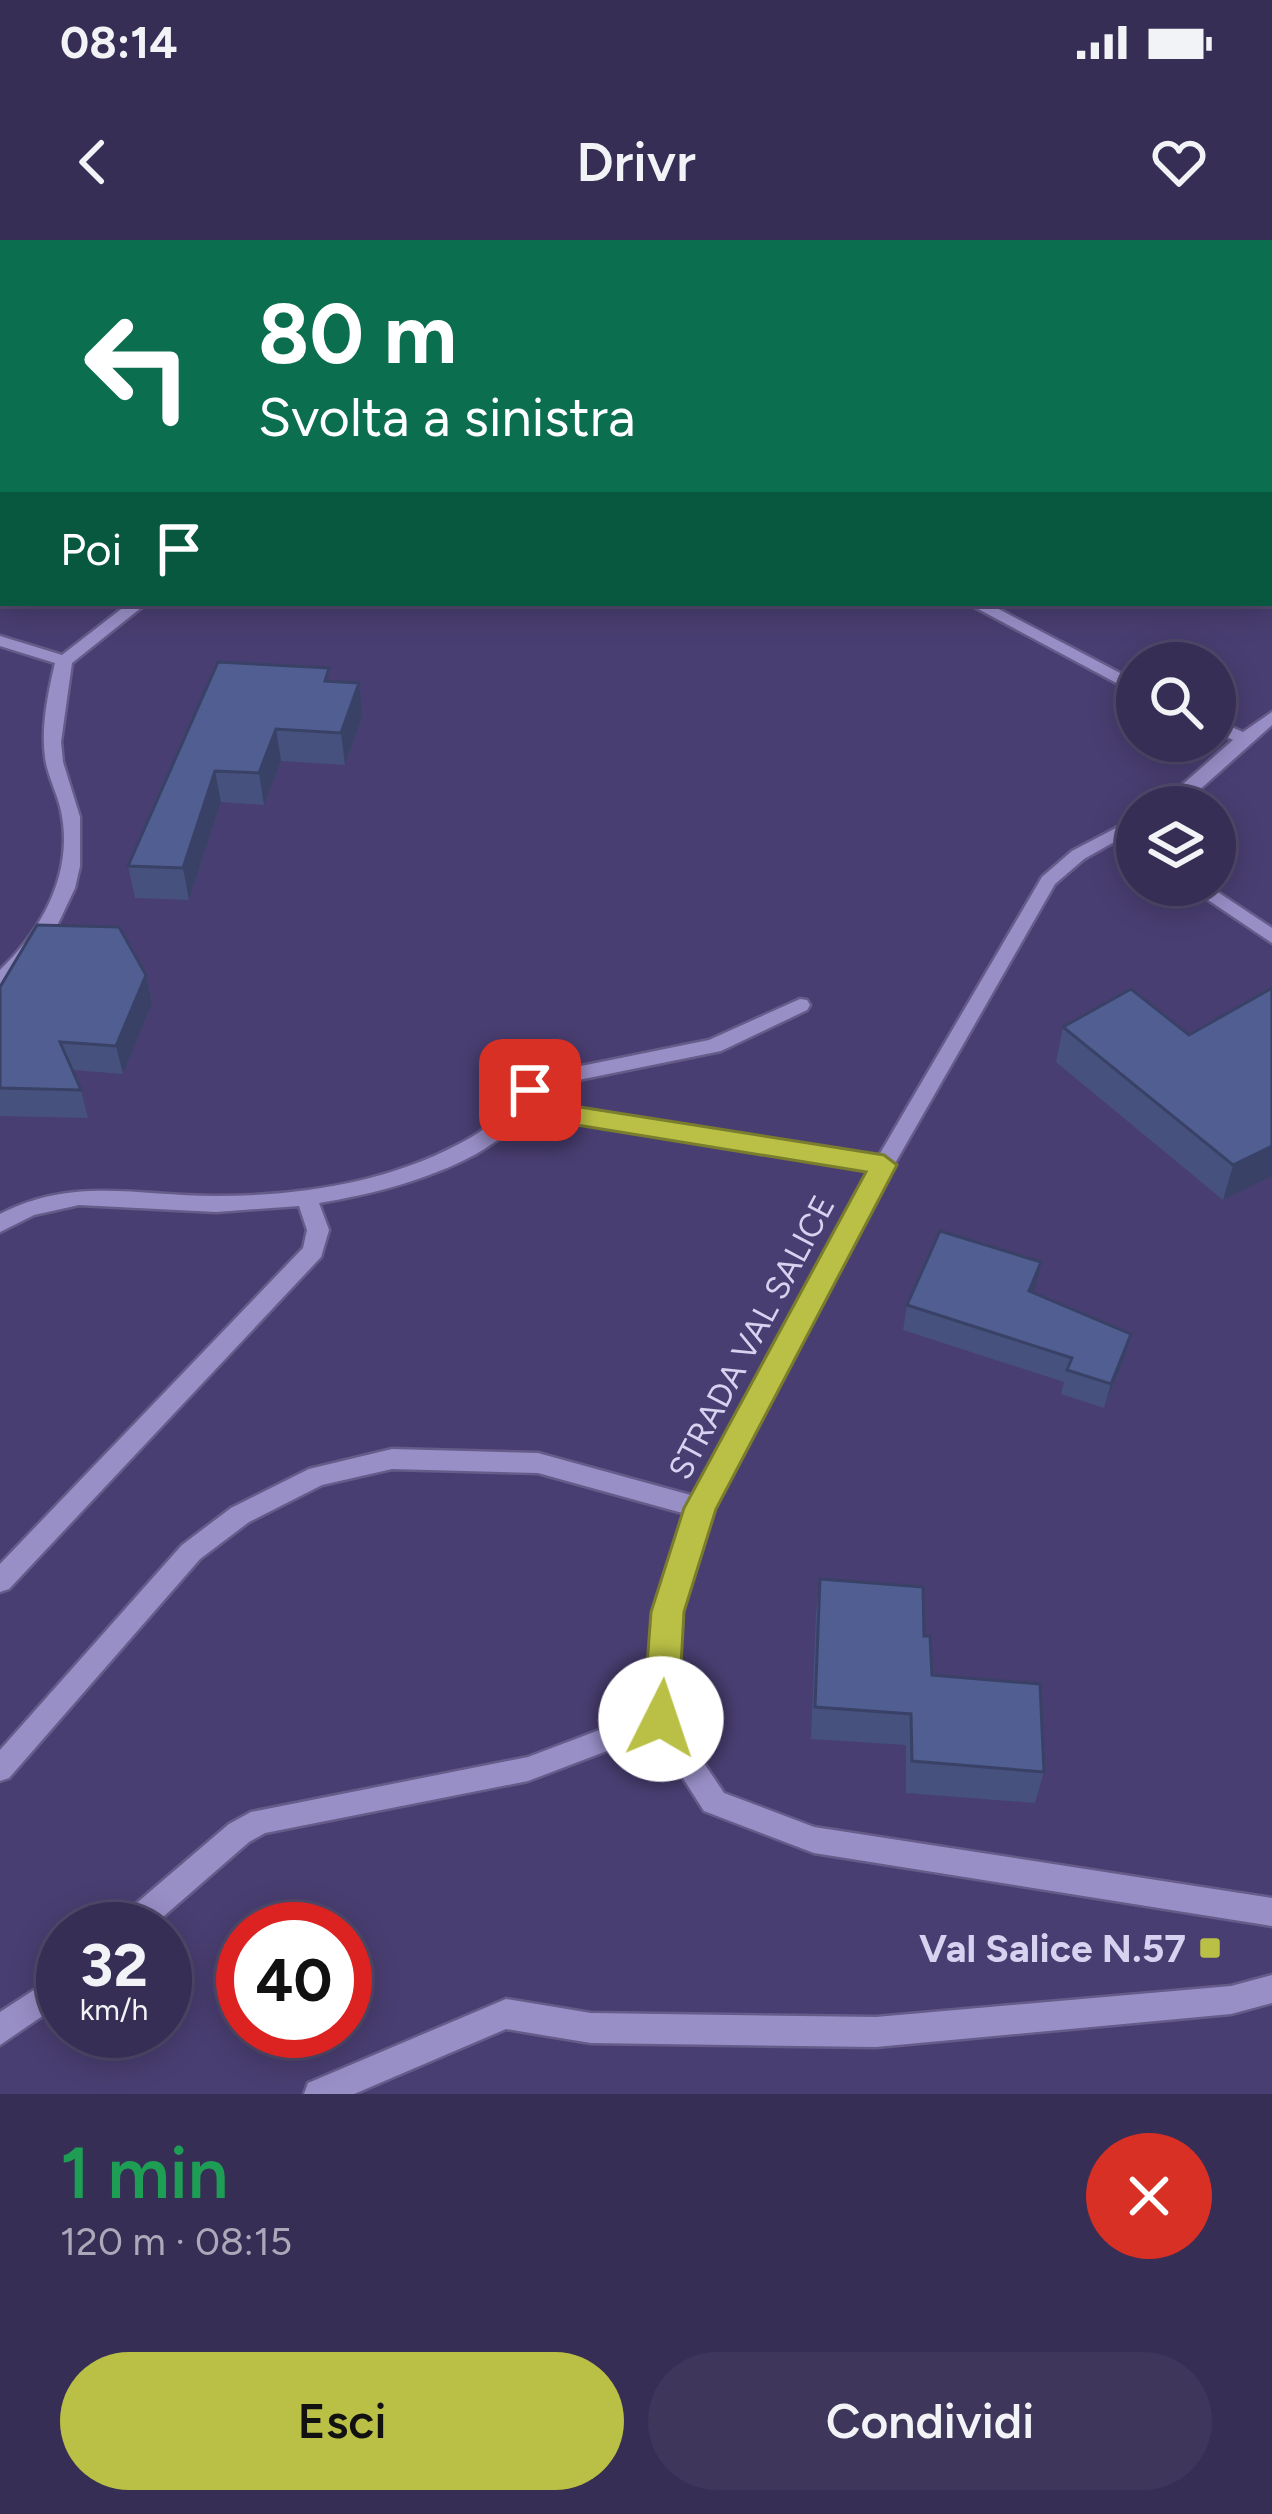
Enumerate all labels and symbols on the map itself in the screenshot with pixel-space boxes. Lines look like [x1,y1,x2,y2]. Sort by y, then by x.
pin [479,1039,581,1141]
street label: STRADA VAL SALICE [660,1189,843,1486]
position arrow [598,1656,724,1782]
speed limit sign: 40 [216,1902,372,2058]
place label: Val Salice N.57 [919,1925,1186,1972]
marker: Val Salice N.57 [1197,1935,1223,1961]

